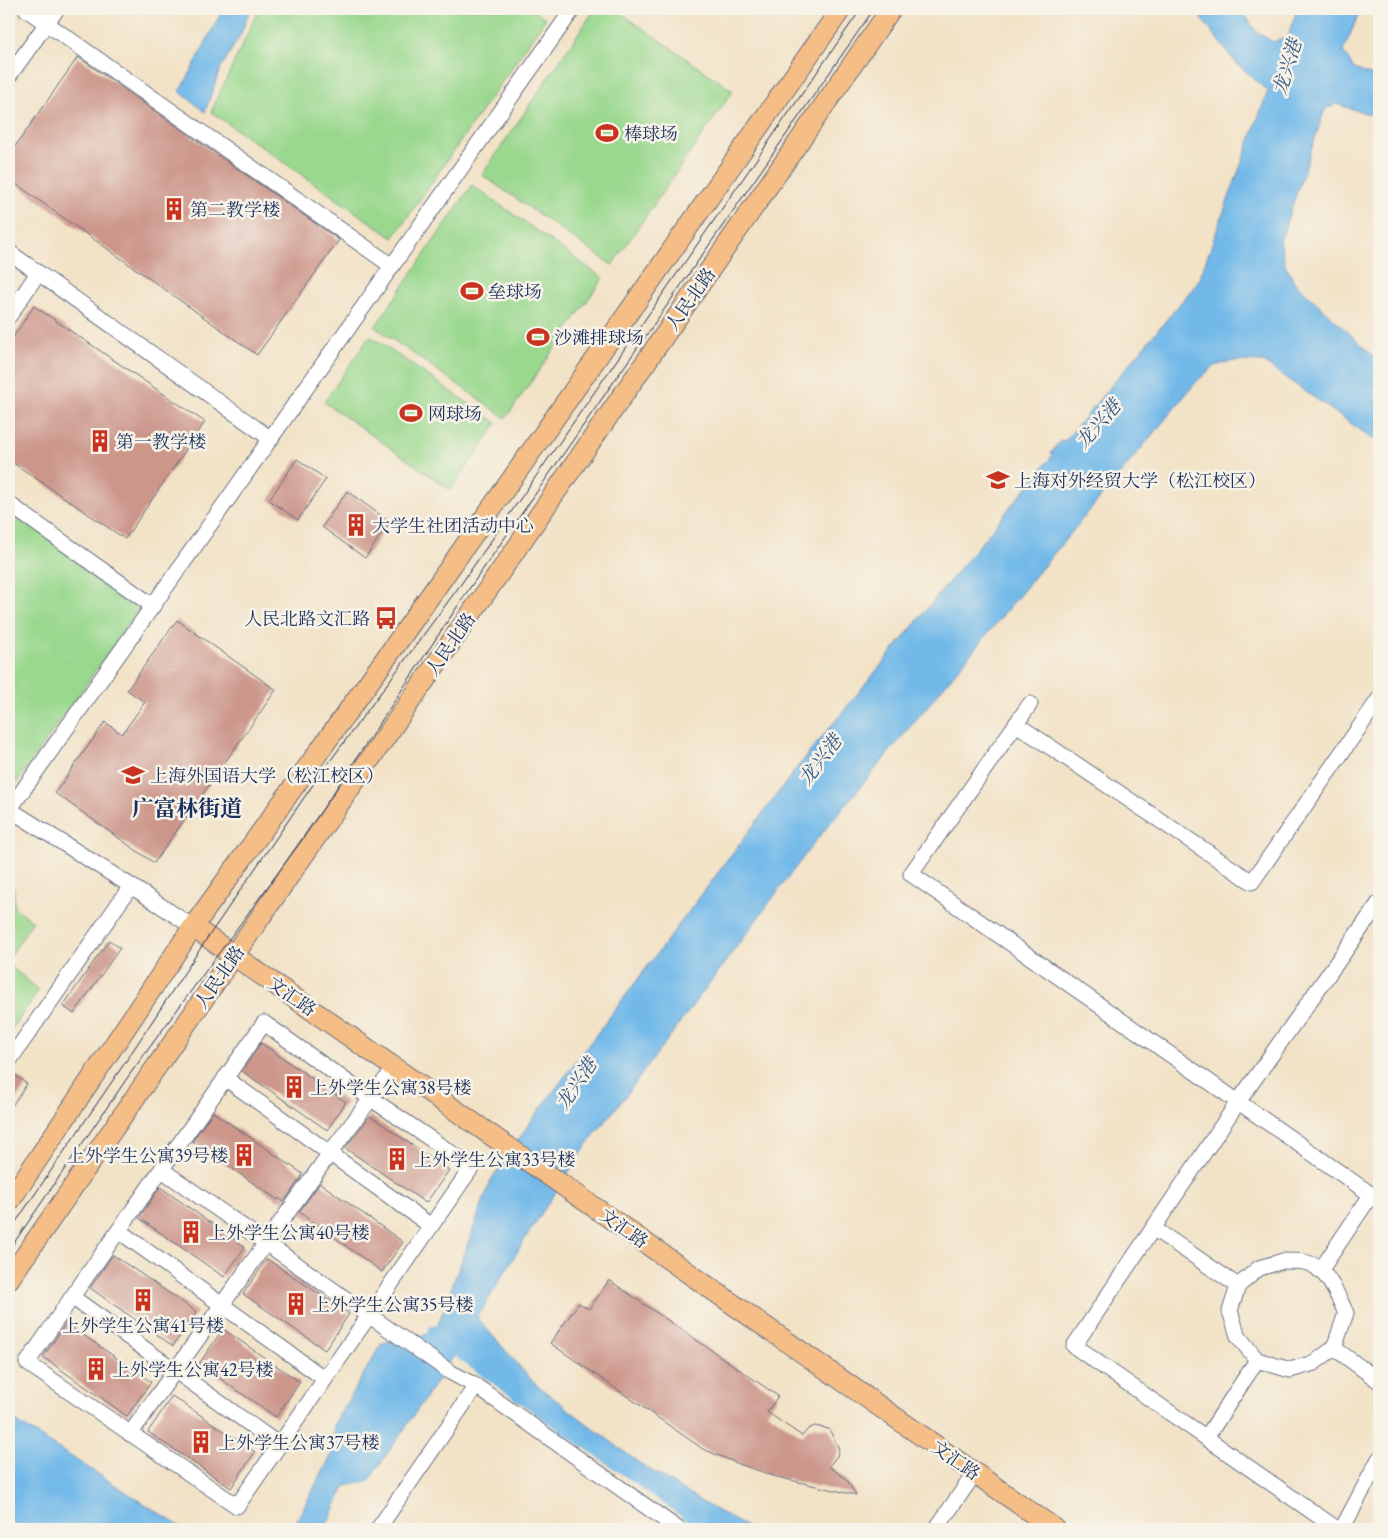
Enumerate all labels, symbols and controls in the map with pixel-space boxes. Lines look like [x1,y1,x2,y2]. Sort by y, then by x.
water label: 龙兴港 [1267,33,1308,98]
sports icon: 棒球场 [594,120,620,146]
place label: 棒球场 [624,122,678,145]
building icon: 第二教学楼 [161,196,187,222]
place label: 第二教学楼 [190,198,280,221]
street label: 人民北路 [660,263,720,335]
sports icon: 垒球场 [459,278,485,304]
place label: 垒球场 [488,280,542,303]
sports icon: 沙滩排球场 [525,324,551,350]
place label: 沙滩排球场 [554,326,644,349]
water label: 龙兴港 [1070,392,1128,454]
sports icon: 网球场 [398,400,424,426]
place label: 网球场 [428,402,482,425]
building icon: 第一教学楼 [87,428,113,454]
place label: 第一教学楼 [116,430,206,453]
school or university icon: 上海对外经贸大学（松江校区） [985,467,1011,493]
place label: 上海对外经贸大学（松江校区） [1014,469,1266,492]
building icon: 大学生社团活动中心 [343,512,369,538]
place label: 大学生社团活动中心 [372,514,534,537]
bus stop icon: 人民北路文汇路 [373,605,399,631]
place label: 人民北路文汇路 [244,607,370,630]
street label: 人民北路 [420,608,480,680]
water label: 龙兴港 [793,727,849,790]
school or university icon: 上海外国语大学（松江校区） [120,762,146,788]
place label: 上海外国语大学（松江校区） [150,764,384,787]
district label: 广富林街道 [132,794,242,823]
street label: 人民北路 [189,941,249,1013]
street label: 文汇路 [263,971,321,1021]
water label: 龙兴港 [550,1051,604,1115]
building icon: 上外学生公寓38号楼 [281,1074,307,1100]
place label: 上外学生公寓38号楼 [310,1076,471,1099]
building icon: 上外学生公寓39号楼 [231,1142,257,1168]
place label: 上外学生公寓39号楼 [67,1144,228,1167]
building icon: 上外学生公寓33号楼 [384,1146,410,1172]
place label: 上外学生公寓33号楼 [414,1148,575,1171]
street label: 文汇路 [595,1203,653,1253]
building icon: 上外学生公寓40号楼 [178,1219,204,1245]
place label: 上外学生公寓40号楼 [208,1221,369,1244]
building icon: 上外学生公寓41号楼 [130,1287,156,1313]
building icon: 上外学生公寓35号楼 [283,1291,309,1317]
place label: 上外学生公寓35号楼 [312,1293,473,1316]
place label: 上外学生公寓41号楼 [62,1314,224,1337]
building icon: 上外学生公寓42号楼 [83,1356,109,1382]
place label: 上外学生公寓42号楼 [112,1358,273,1381]
building icon: 上外学生公寓37号楼 [188,1429,214,1455]
place label: 上外学生公寓37号楼 [218,1431,379,1454]
street label: 文汇路 [927,1435,985,1485]

